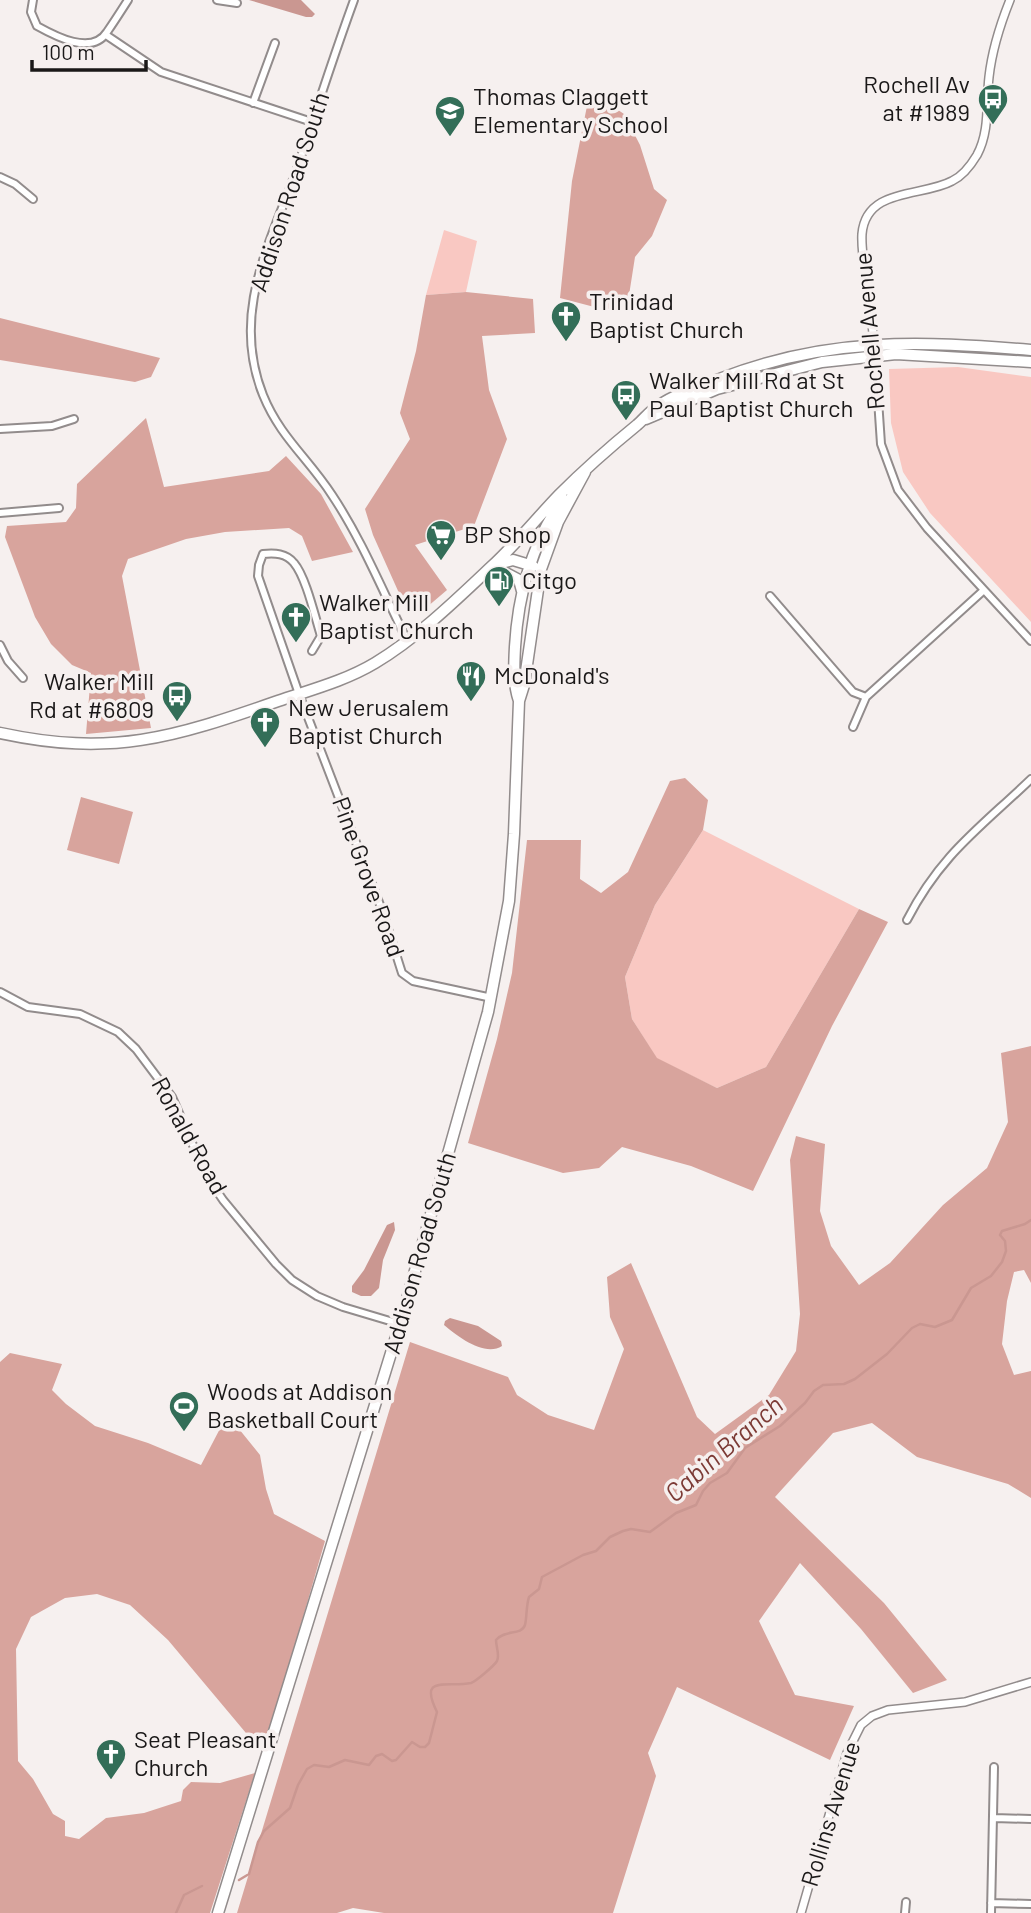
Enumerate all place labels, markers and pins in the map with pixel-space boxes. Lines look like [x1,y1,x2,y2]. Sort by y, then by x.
place label: Rochell Av at #1989 [863,69,970,126]
place label: Thomas Claggett Elementary School [473,81,668,138]
bus stop icon: Rochell Av at #1989 [976,82,1010,126]
school or university icon: Thomas Claggett Elementary School [433,94,467,138]
place label: Trinidad Baptist Church [589,286,744,343]
church icon: Trinidad Baptist Church [549,299,583,343]
place label: Walker Mill Rd at St Paul Baptist Church [649,365,853,422]
bus stop icon: Walker Mill Rd at St Paul Baptist Church [609,378,643,422]
supermarket icon: BP Shop [424,518,458,562]
place label: BP Shop [464,519,551,548]
fuel station icon: Citgo [482,564,516,608]
place label: Citgo [522,565,577,594]
place label: Walker Mill Baptist Church [319,587,474,644]
church icon: Walker Mill Baptist Church [279,600,313,644]
restaurant icon: McDonald's [454,659,488,703]
place label: McDonald's [494,660,609,689]
place label: Walker Mill Rd at #6809 [29,666,154,723]
bus stop icon: Walker Mill Rd at #6809 [160,679,194,723]
place label: New Jerusalem Baptist Church [288,692,449,749]
church icon: New Jerusalem Baptist Church [248,705,282,749]
place label: Woods at Addison Basketball Court [207,1376,392,1433]
sports icon: Woods at Addison Basketball Court [167,1389,201,1433]
place label: Seat Pleasant Church [134,1724,277,1781]
church icon: Seat Pleasant Church [94,1737,128,1781]

